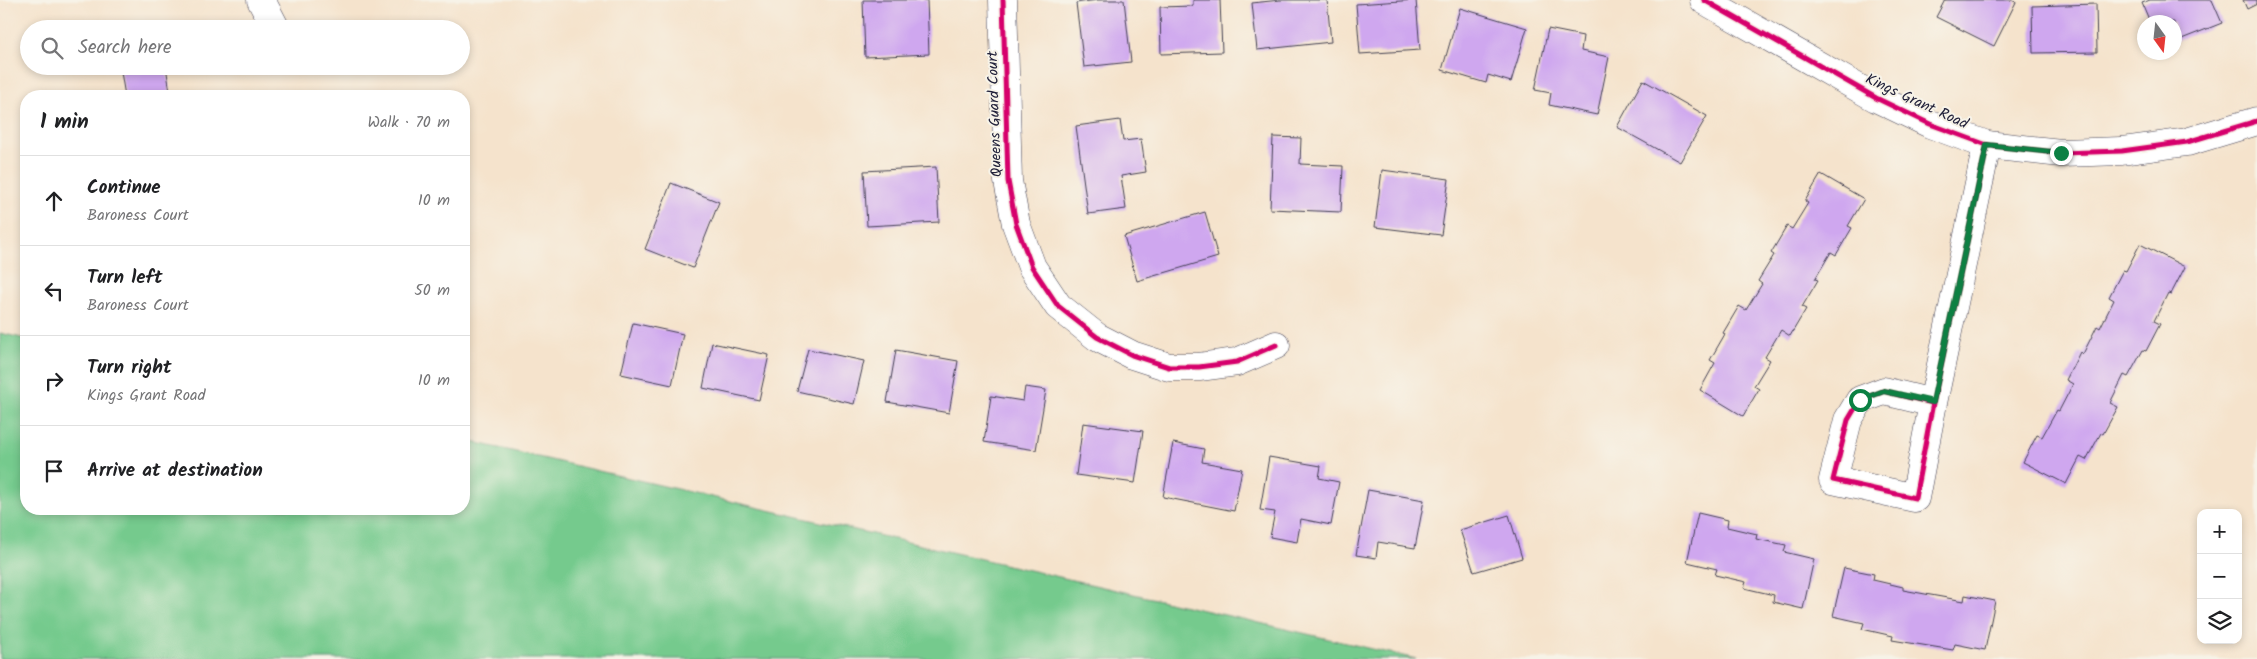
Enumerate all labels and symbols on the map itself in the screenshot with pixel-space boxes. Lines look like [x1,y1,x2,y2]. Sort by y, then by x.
north arrow [2137,15,2182,60]
street label: Queens Guard Court [981,50,1009,178]
street label: Kings Grant Road [1861,68,1972,136]
route end [2050,142,2073,165]
route start [1849,389,1872,412]

